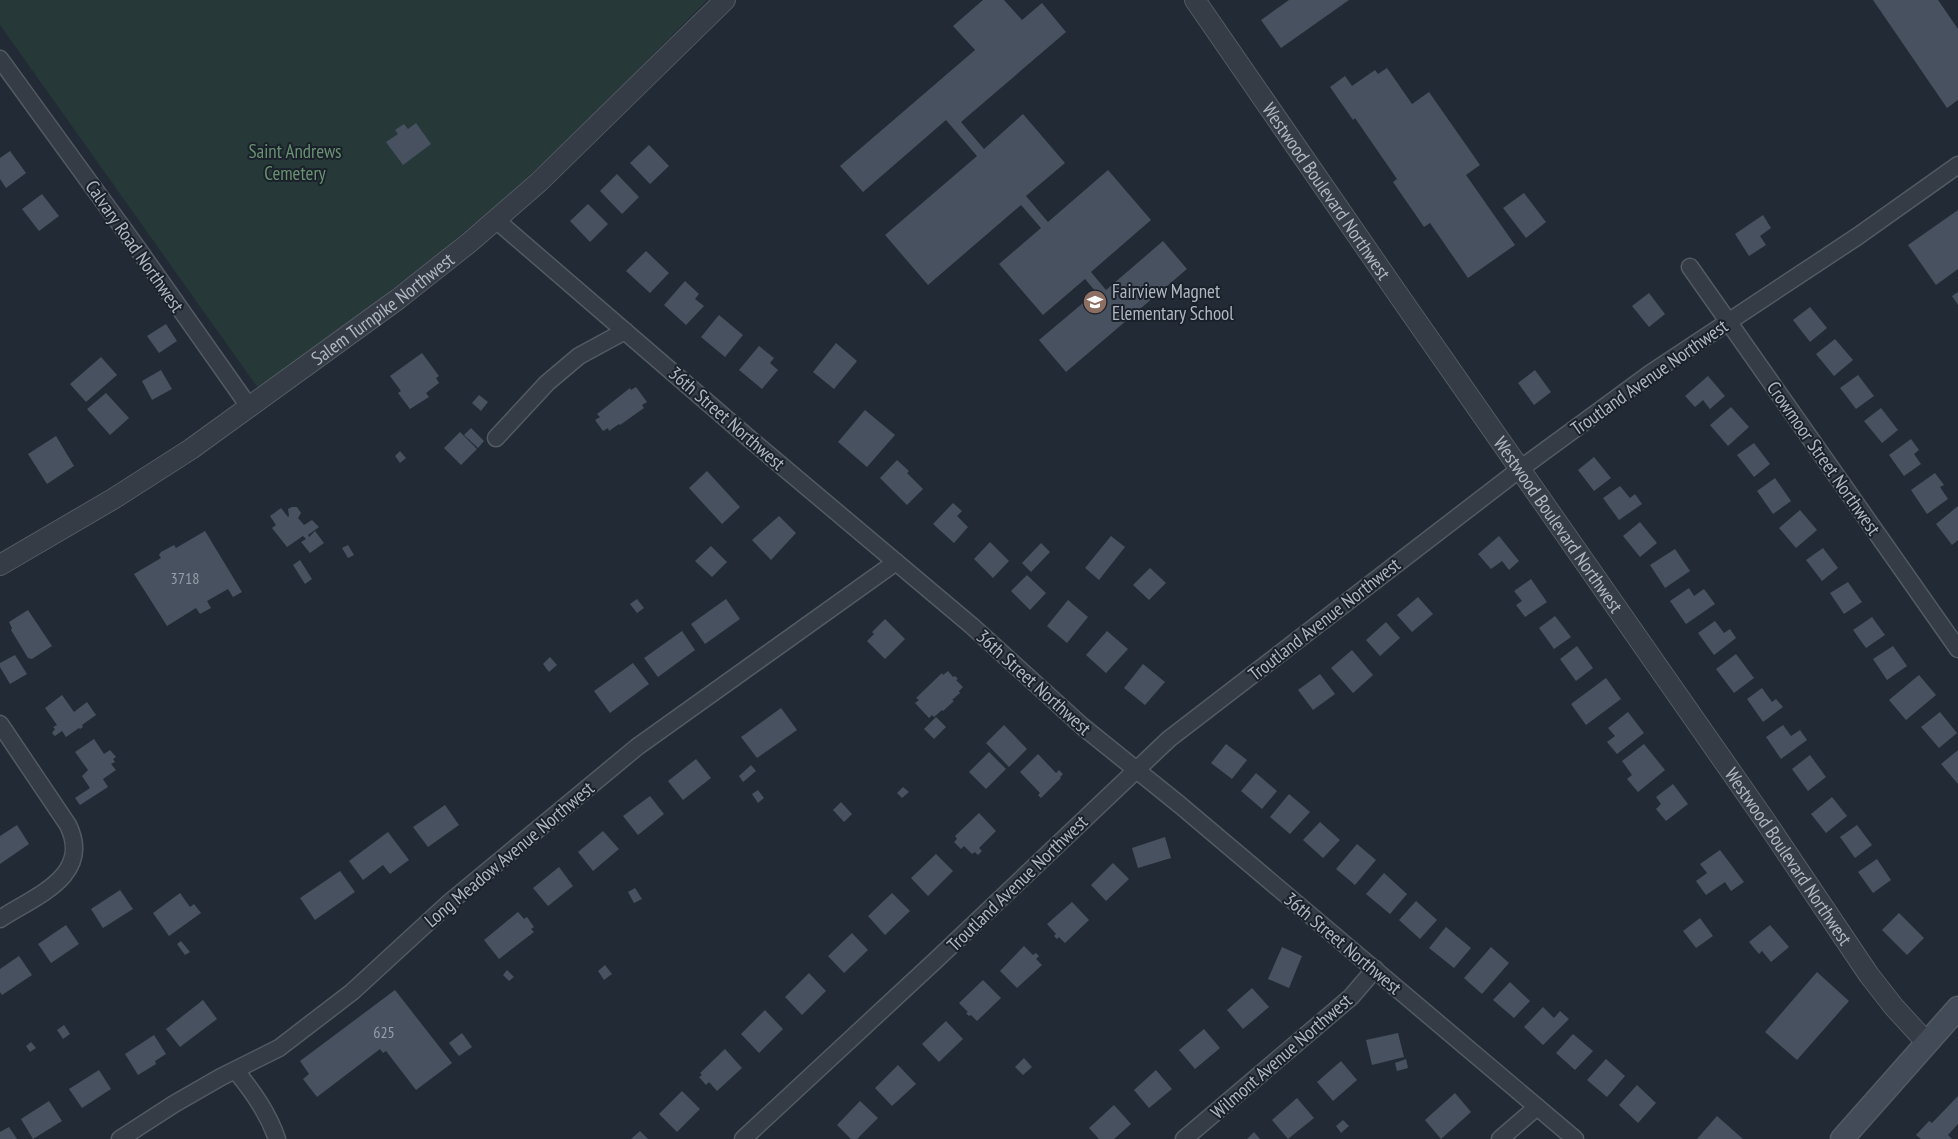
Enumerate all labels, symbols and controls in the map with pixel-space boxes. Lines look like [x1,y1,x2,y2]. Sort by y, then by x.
street label: Westwood Boulevard Northwest [1257,98,1397,285]
park label: Saint Andrews Cemetery [248,139,342,185]
street label: Calvary Road Northwest [80,175,190,317]
street label: Salem Turnpike Northwest [306,247,459,370]
place label: Fairview Magnet Elementary School [1112,279,1234,325]
school or university icon: Fairview Magnet Elementary School [1082,289,1108,315]
street label: Troutland Avenue Northwest [1566,313,1733,440]
street label: 36th Street Northwest [664,361,791,476]
street label: Crowmoor Street Northwest [1762,376,1887,540]
street label: Westwood Boulevard Northwest [1489,432,1629,618]
street label: Troutland Avenue Northwest [1243,552,1405,686]
house number: 3718 [171,568,199,588]
street label: 36th Street Northwest [972,624,1097,740]
street label: Westwood Boulevard Northwest [1720,763,1858,950]
street label: Long Meadow Avenue Northwest [419,775,599,932]
street label: Troutland Avenue Northwest [942,809,1093,956]
street label: 36th Street Northwest [1279,887,1407,1000]
street label: Wilmont Avenue Northwest [1205,988,1357,1124]
house number: 625 [373,1022,395,1042]

